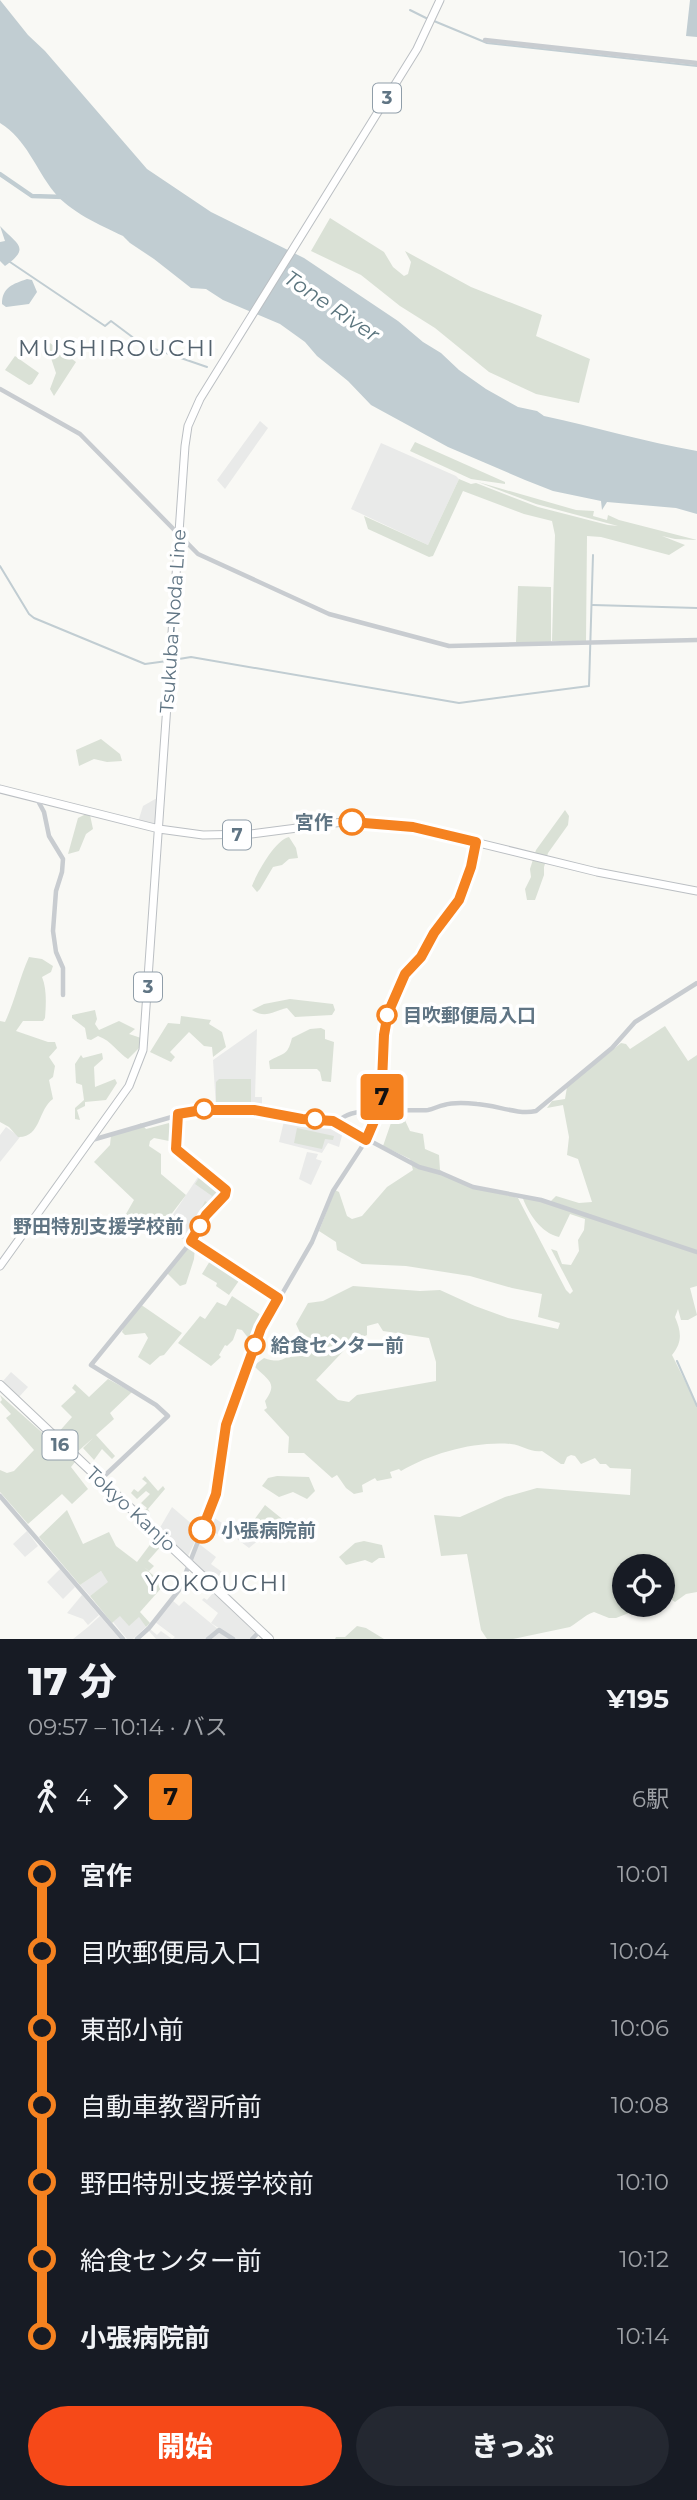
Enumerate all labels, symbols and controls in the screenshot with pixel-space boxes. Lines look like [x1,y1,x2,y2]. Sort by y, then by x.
road number: 3 [373,84,401,113]
water label: Tone River [280,265,385,347]
district label: MUSHIROUCHI [18,334,216,362]
street label: Tsukuba-Noda Line [155,528,191,714]
marker: 宮作 [339,809,365,835]
place label: 宮作 [295,811,333,834]
road number: 7 [223,820,251,850]
road number: 3 [134,972,162,1002]
place label: 目吹郵便局入口 [403,1004,536,1027]
marker: 目吹郵便局入口 [377,1005,397,1025]
line badge: 7 [359,1074,405,1120]
text: 7 [375,1082,389,1111]
unlabelled marker [194,1099,214,1119]
unlabelled marker [305,1109,325,1129]
place label: 野田特別支援学校前 [13,1215,184,1238]
marker: 野田特別支援学校前 [190,1216,210,1236]
place label: 給食センター前 [271,1334,404,1357]
marker: 給食センター前 [245,1335,265,1355]
road number: 16 [42,1430,78,1460]
street label: Tokyo Kanjo [81,1462,181,1556]
marker: 小張病院前 [189,1517,215,1543]
place label: 小張病院前 [221,1519,316,1542]
map controls [612,1554,675,1617]
button: locate [612,1554,675,1617]
district label: YOKOUCHI [145,1569,289,1597]
text: 17 分 [28,1658,116,1705]
text: ¥195 [607,1683,669,1715]
text: 09:57 – 10:14 · バス [28,1713,228,1741]
icon: walk [28,1778,66,1816]
icon: forward [101,1778,139,1816]
text: 7 [163,1782,178,1811]
text: 4 [76,1783,91,1811]
text: 6駅 [632,1785,669,1813]
text: 宮作 [80,1860,132,1892]
text: 10:01 [617,1860,669,1888]
text: 目吹郵便局入口 [80,1937,262,1969]
text: 10:04 [610,1937,669,1965]
text: 東部小前 [80,2014,184,2046]
text: 10:06 [611,2014,669,2042]
text: 自動車教習所前 [80,2091,262,2123]
text: 10:08 [611,2091,669,2119]
text: 野田特別支援学校前 [80,2168,314,2200]
text: 10:10 [617,2168,669,2196]
text: 給食センター前 [80,2245,262,2277]
text: 10:12 [619,2245,669,2273]
text: 小張病院前 [80,2322,210,2354]
text: 10:14 [617,2322,669,2350]
button: 開始 [28,2406,342,2486]
button: きっぷ [356,2406,669,2486]

